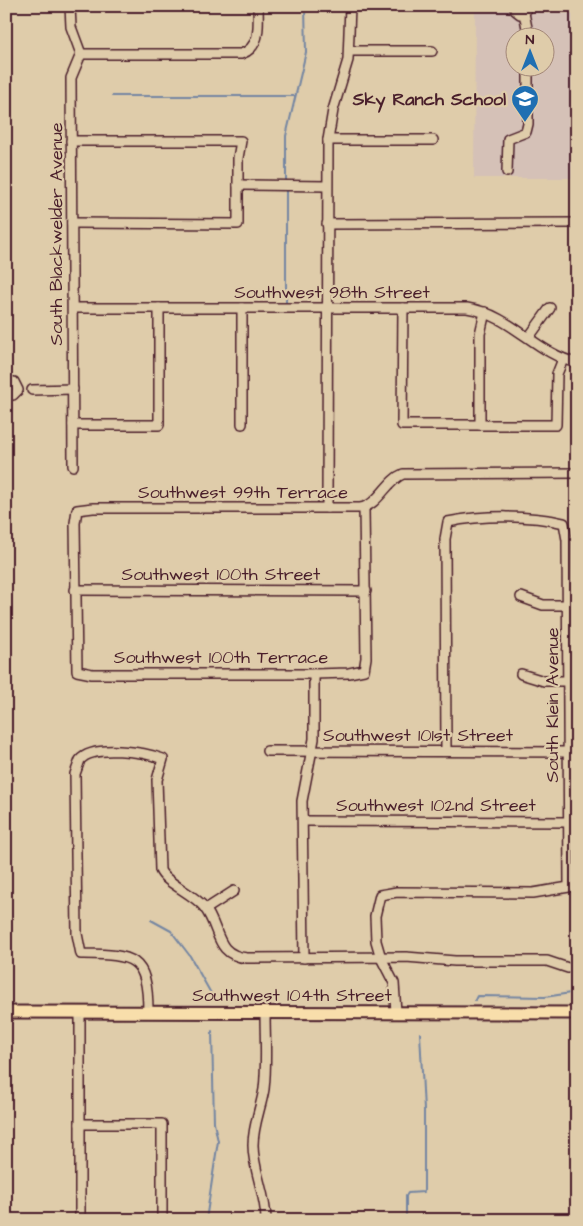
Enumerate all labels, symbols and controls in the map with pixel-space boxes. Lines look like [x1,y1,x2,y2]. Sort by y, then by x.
north arrow [506,28,556,78]
text: N [526,30,535,50]
school or university icon: Sky Ranch School [510,84,540,123]
place label: Sky Ranch School [352,87,506,113]
street label: South Blackwelder Avenue [44,122,69,346]
street label: Southwest 98th Street [234,280,431,305]
street label: Southwest 99th Terrace [138,480,348,505]
street label: Southwest 100th Street [122,562,321,587]
street label: South Klein Avenue [540,627,565,783]
street label: Southwest 100th Terrace [114,645,328,670]
street label: Southwest 101st Street [323,723,514,748]
street label: Southwest 102nd Street [336,793,537,818]
street label: Southwest 104th Street [192,983,393,1008]

